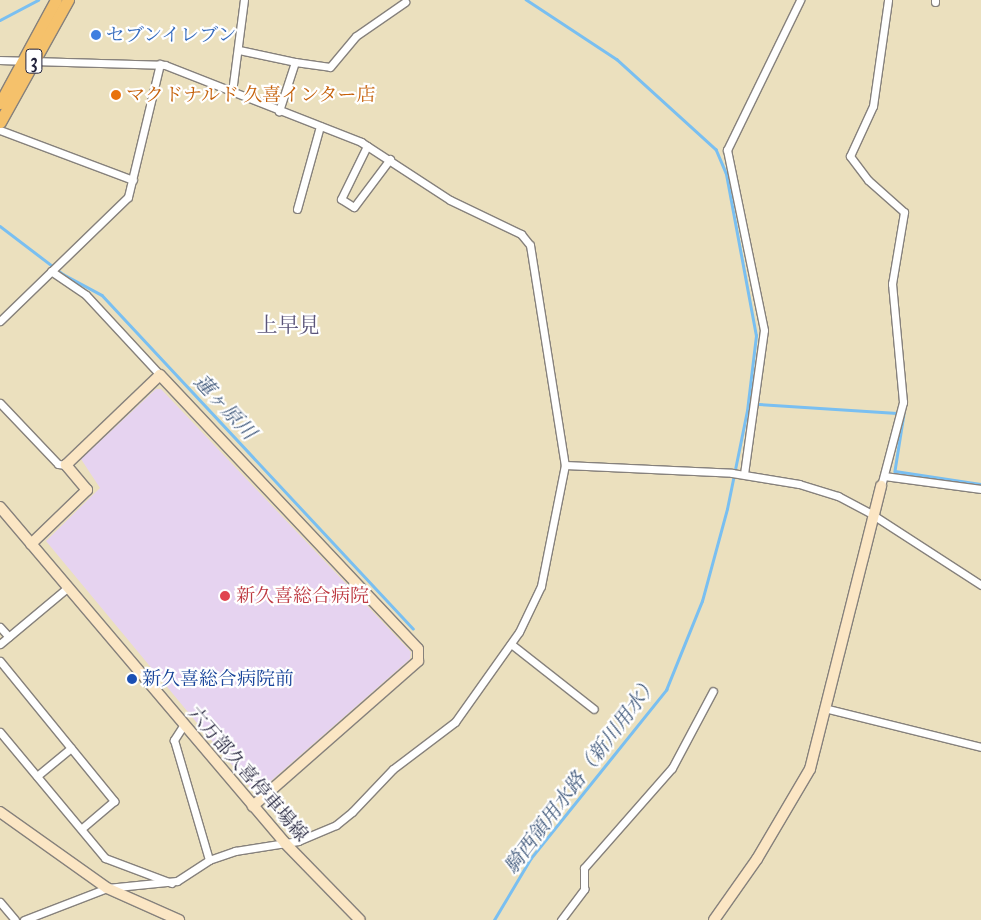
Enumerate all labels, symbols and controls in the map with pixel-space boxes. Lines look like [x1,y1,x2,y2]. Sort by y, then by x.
place label: セブンイレブン [106,24,239,46]
marker: セブンイレブン [90,29,102,41]
road number: 3 [25,46,43,76]
place label: マクドナルド 久喜インター店 [126,84,377,106]
marker: マクドナルド 久喜インター店 [110,89,122,101]
district label: 上早見 [257,312,319,338]
water label: 蓮ヶ原川 [189,370,261,444]
place label: 新久喜総合病院 [236,585,369,607]
marker: 新久喜総合病院 [218,589,232,603]
place label: 新久喜総合病院前 [142,668,294,690]
water label: 騎西領用水路（新川用水） [499,672,663,878]
marker: 新久喜総合病院前 [126,673,138,685]
street label: 六万部久喜停車場線 [183,702,313,846]

